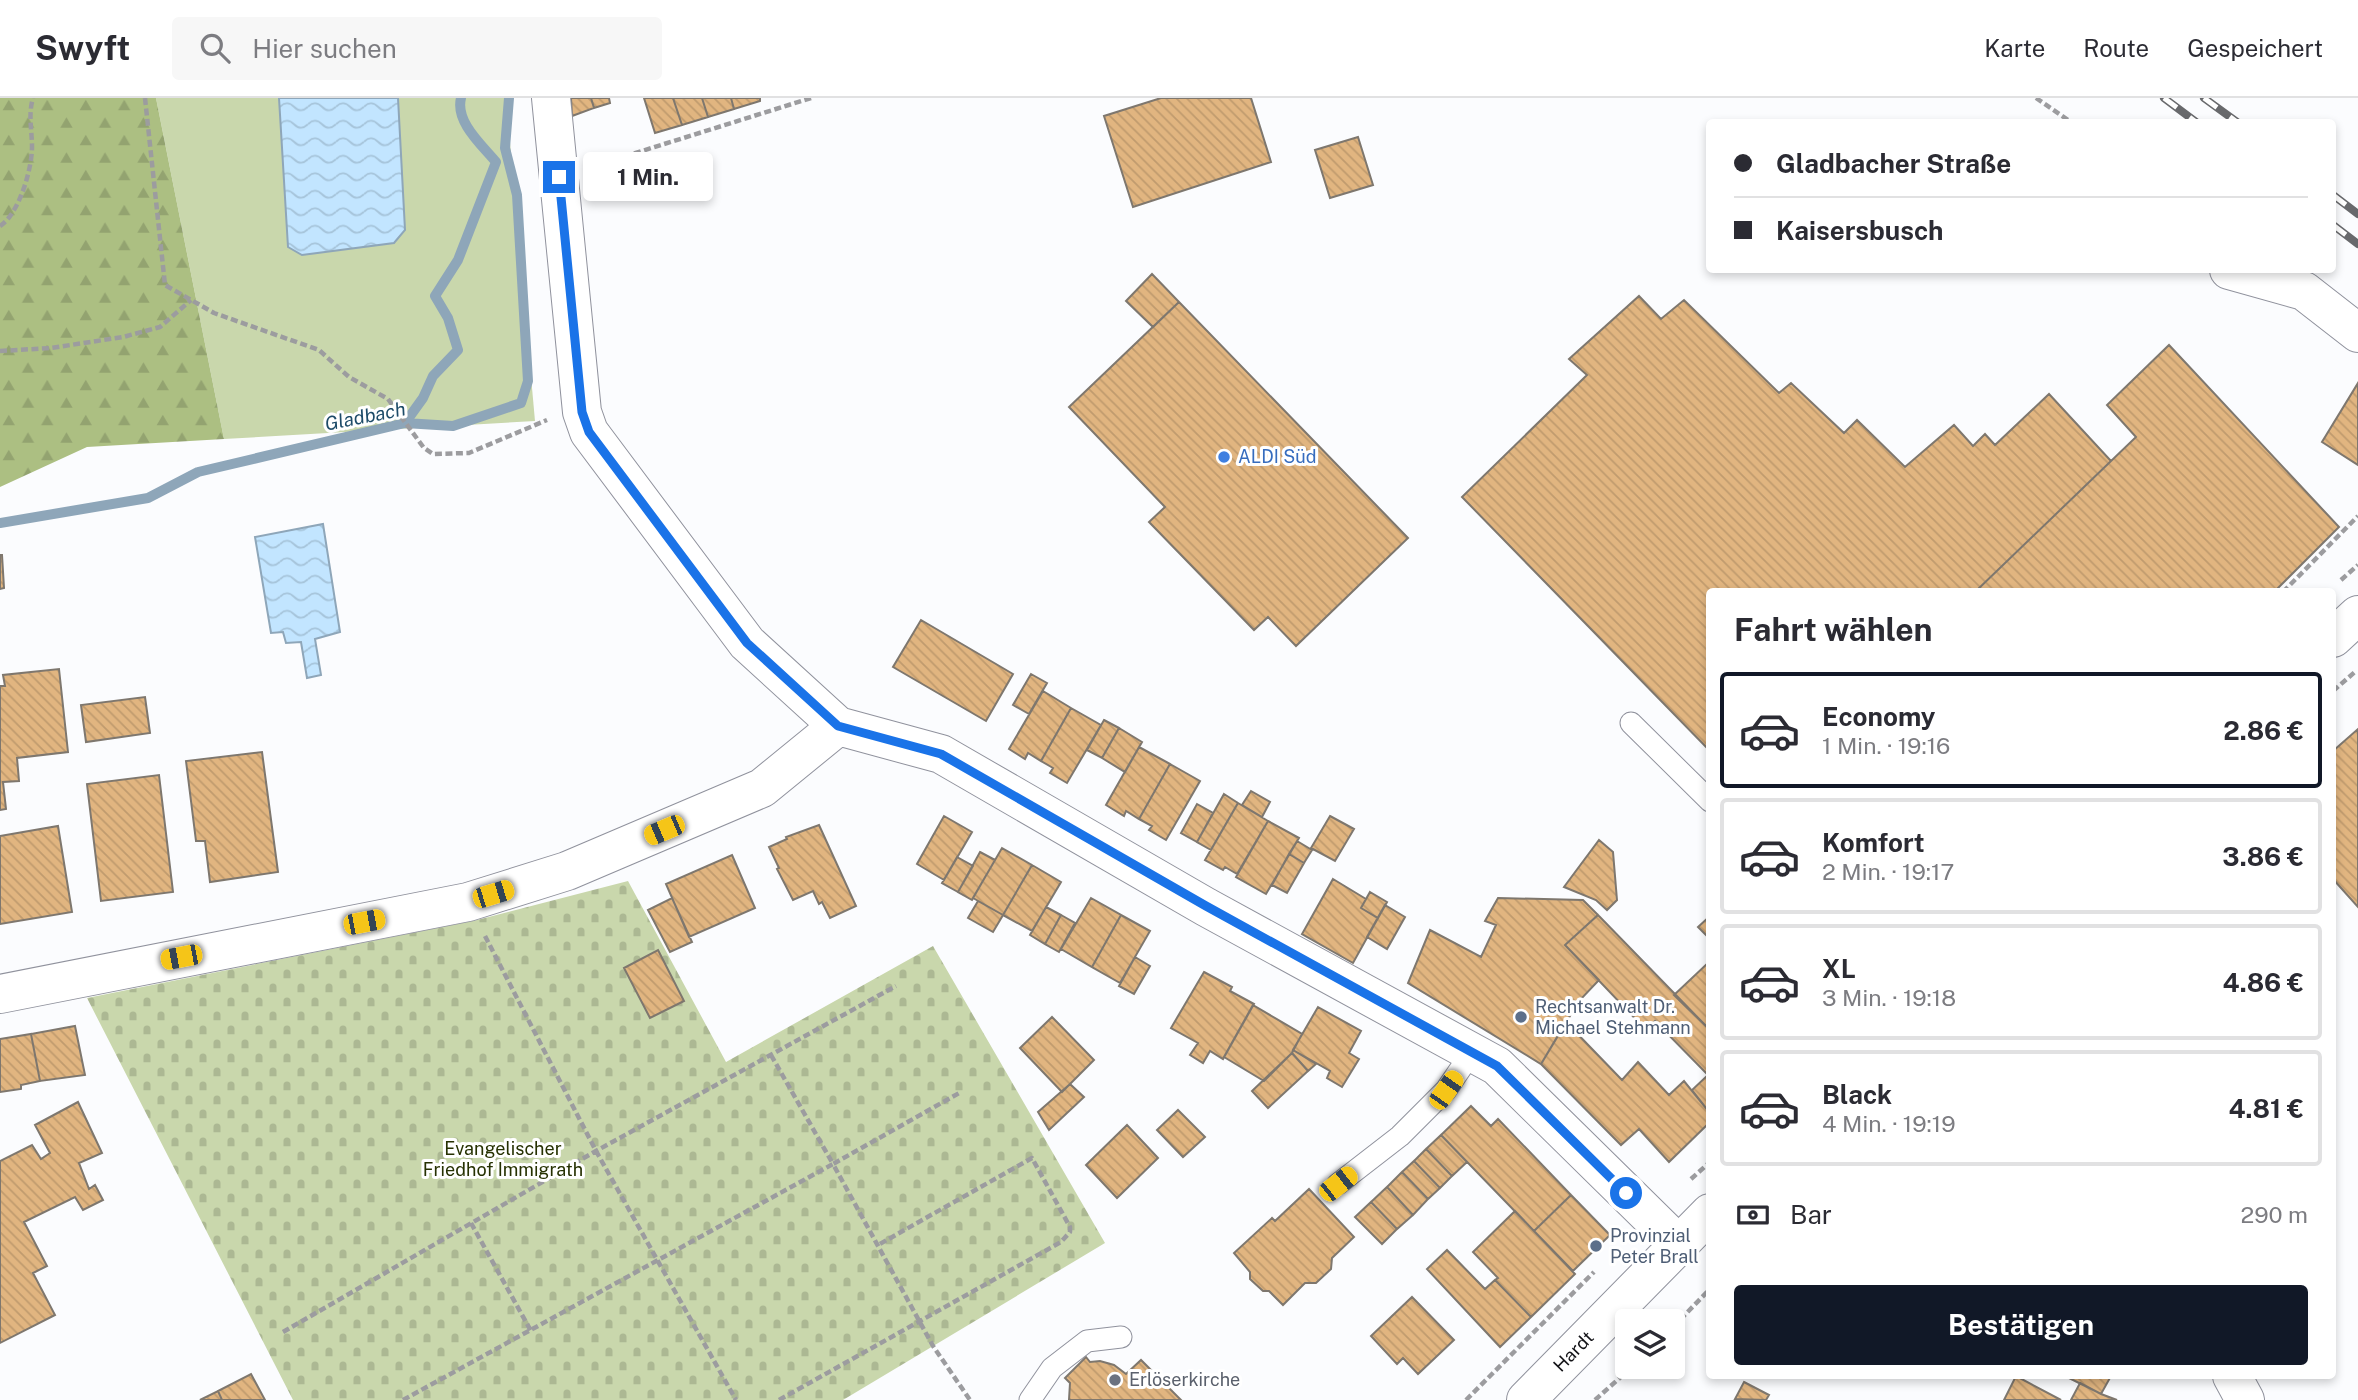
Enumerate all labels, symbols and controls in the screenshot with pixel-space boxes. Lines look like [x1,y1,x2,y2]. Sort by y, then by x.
search box [172,17,662,80]
text: Swyft [35,29,130,67]
icon: search [196,29,234,67]
text: Hier suchen [252,33,397,64]
text: Karte [1984,34,2045,62]
text: Route [2083,34,2149,62]
text: Gespeichert [2187,34,2323,62]
text: Gladbacher Straße [1776,148,2011,179]
callout: 1 Min. [584,153,713,202]
route end [543,161,575,193]
text: 1 Min. [617,163,679,190]
text: Kaisersbusch [1776,215,1944,246]
water label: Gladbach [323,397,407,435]
place label: ALDI Süd [1238,446,1316,467]
marker: ALDI Süd [1216,449,1232,465]
text: Fahrt wählen [1734,611,1933,648]
icon: car [1738,699,1801,762]
text: Economy [1822,701,1935,732]
text: 2.86 € [2223,715,2304,746]
text: 1 Min. · 19:16 [1822,732,1950,759]
car [641,812,688,848]
icon: car [1738,825,1801,888]
text: Komfort [1822,827,1924,858]
text: 3.86 € [2222,841,2304,872]
text: 2 Min. · 19:17 [1822,858,1954,885]
car [470,878,517,910]
car [342,908,387,936]
car [159,943,204,971]
icon: car [1738,951,1801,1014]
text: XL [1822,953,1856,984]
text: 4.86 € [2223,967,2304,998]
text: 3 Min. · 19:18 [1822,984,1956,1011]
place label: Rechtsanwalt Dr. Michael Stehmann [1535,996,1691,1038]
marker: Rechtsanwalt Dr. Michael Stehmann [1513,1009,1529,1025]
car [1426,1067,1467,1113]
icon: car [1738,1077,1801,1140]
text: Black [1822,1079,1892,1110]
text: 4.81 € [2229,1093,2304,1124]
text: 4 Min. · 19:19 [1822,1110,1956,1137]
park label: Evangelischer Friedhof Immigrath [423,1138,583,1180]
car [1315,1163,1362,1205]
route start [1610,1177,1642,1209]
icon: cash [1734,1196,1772,1234]
text: Bar [1790,1199,1832,1230]
text: 290 m [2241,1201,2308,1228]
place label: Provinzial Peter Brall [1610,1225,1699,1267]
marker: Provinzial Peter Brall [1588,1238,1604,1254]
button: Bestätigen [1734,1285,2308,1365]
map controls [1615,1309,1685,1379]
button: layers [1615,1309,1685,1379]
street label: Hardt [1549,1327,1598,1376]
place label: Erlöserkirche [1129,1369,1240,1390]
marker: Erlöserkirche [1107,1372,1123,1388]

